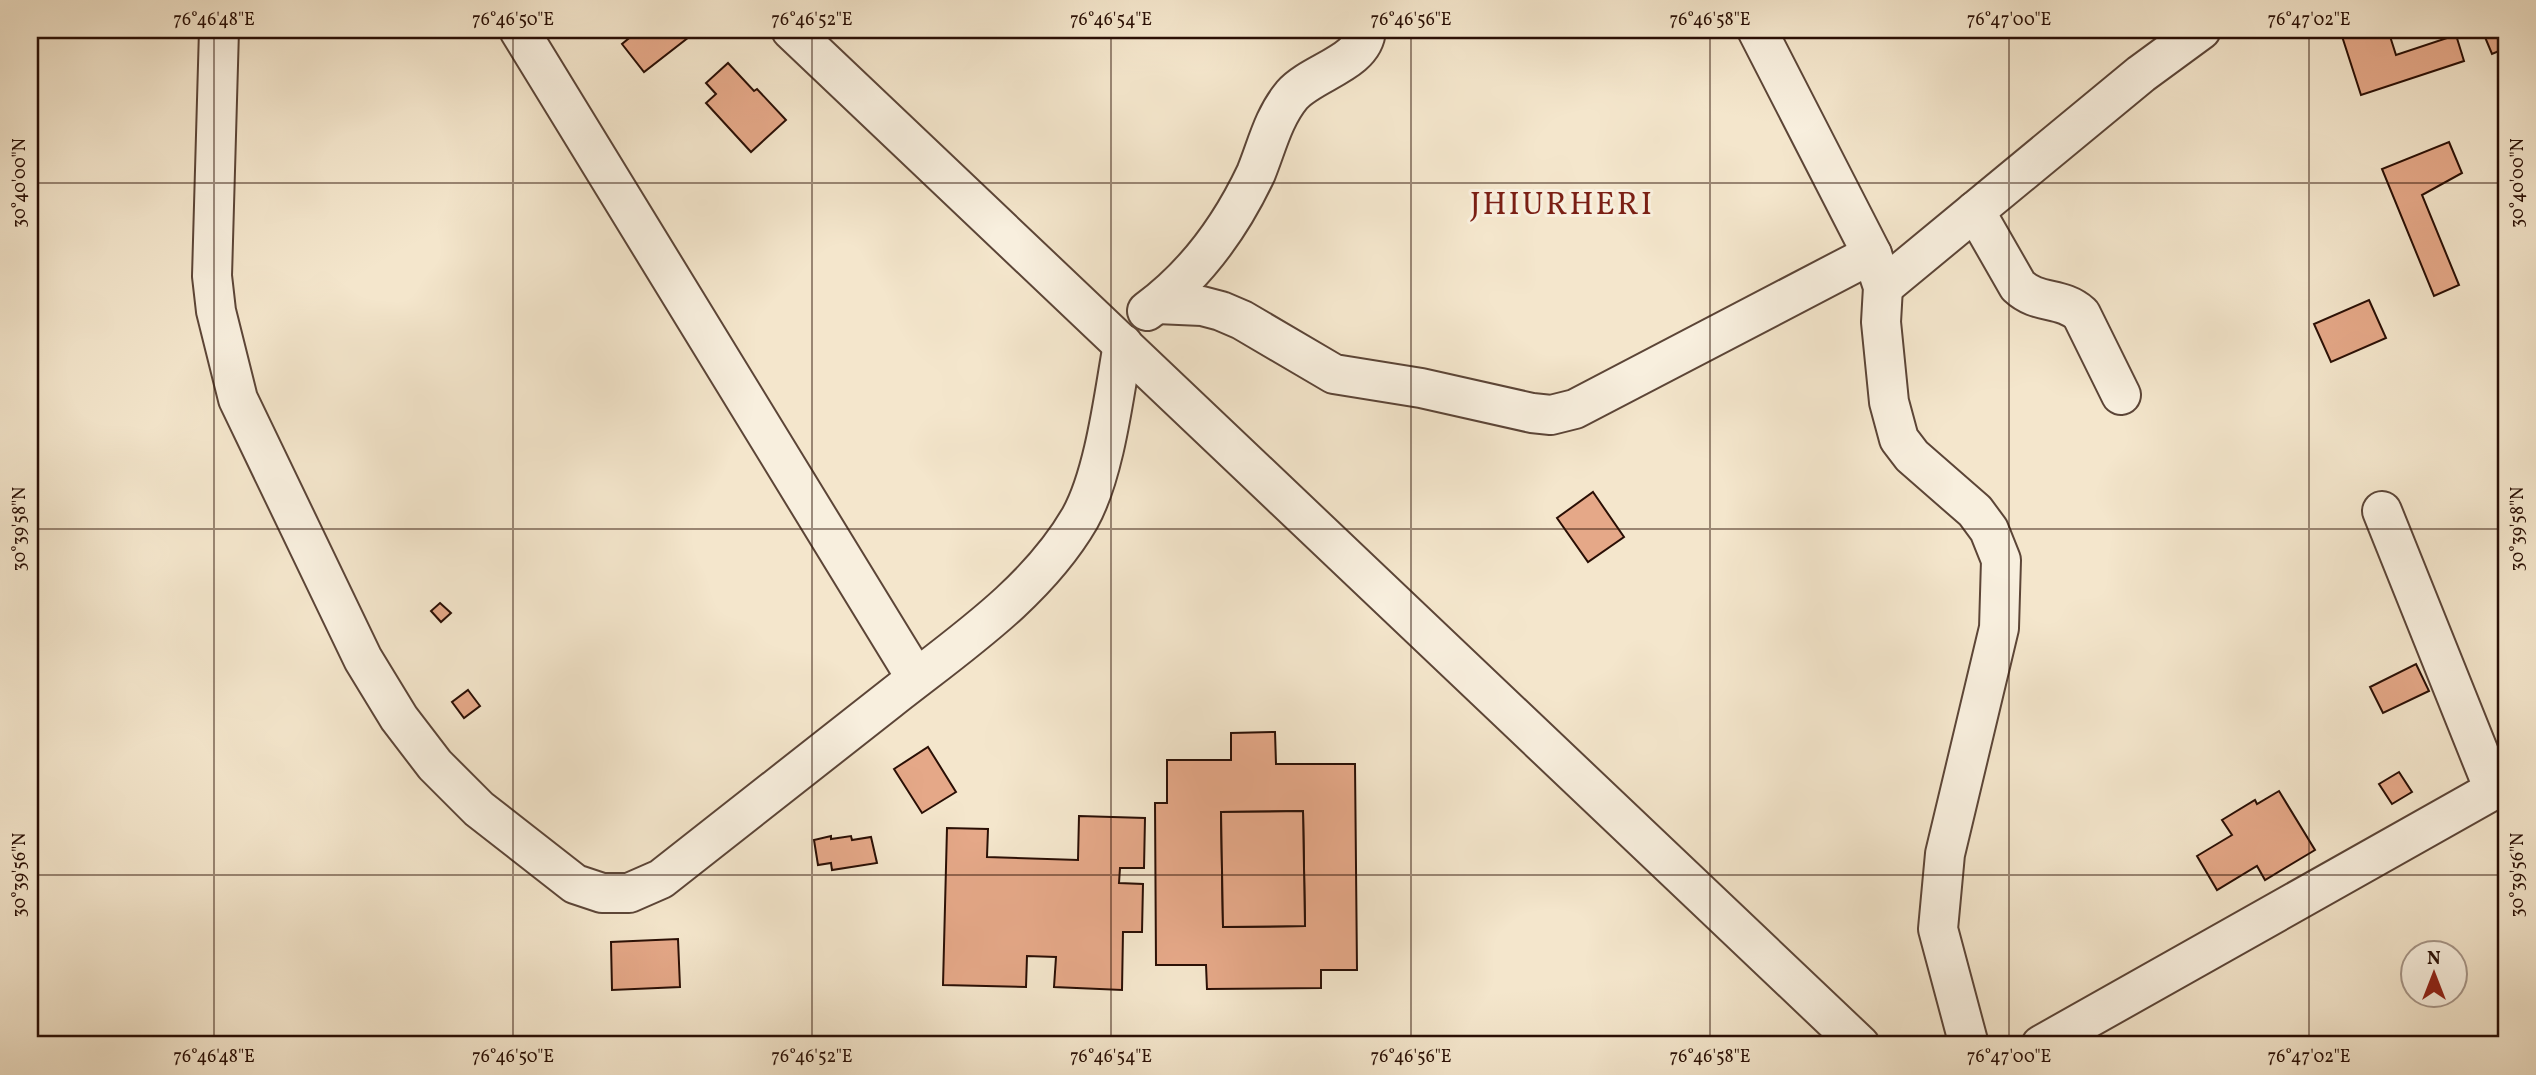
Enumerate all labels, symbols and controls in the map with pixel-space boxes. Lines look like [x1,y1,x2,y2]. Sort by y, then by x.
text: 76°46'48"E [173,8,255,33]
text: 76°46'50"E [472,8,554,33]
text: 76°46'52"E [771,8,853,33]
text: 76°46'54"E [1070,8,1152,33]
text: 76°46'56"E [1370,8,1452,33]
text: 76°46'58"E [1669,8,1751,33]
text: 76°47'00"E [1967,8,2051,33]
text: 76°47'02"E [2268,8,2351,33]
text: 30°40'00"N [8,138,33,228]
text: 30°40'00"N [2506,138,2531,228]
district label: JHIURHERI [1470,184,1654,228]
text: 30°39'58"N [8,487,33,571]
text: 30°39'58"N [2506,487,2531,571]
text: 30°39'56"N [8,833,33,917]
text: 30°39'56"N [2506,833,2531,917]
north arrow [2400,939,2470,1009]
text: N [2427,946,2441,972]
text: 76°46'48"E [173,1045,255,1070]
text: 76°46'50"E [472,1045,554,1070]
text: 76°46'52"E [771,1045,853,1070]
text: 76°46'54"E [1070,1045,1152,1070]
text: 76°46'56"E [1370,1045,1452,1070]
text: 76°46'58"E [1669,1045,1751,1070]
text: 76°47'00"E [1967,1045,2051,1070]
text: 76°47'02"E [2268,1045,2351,1070]

